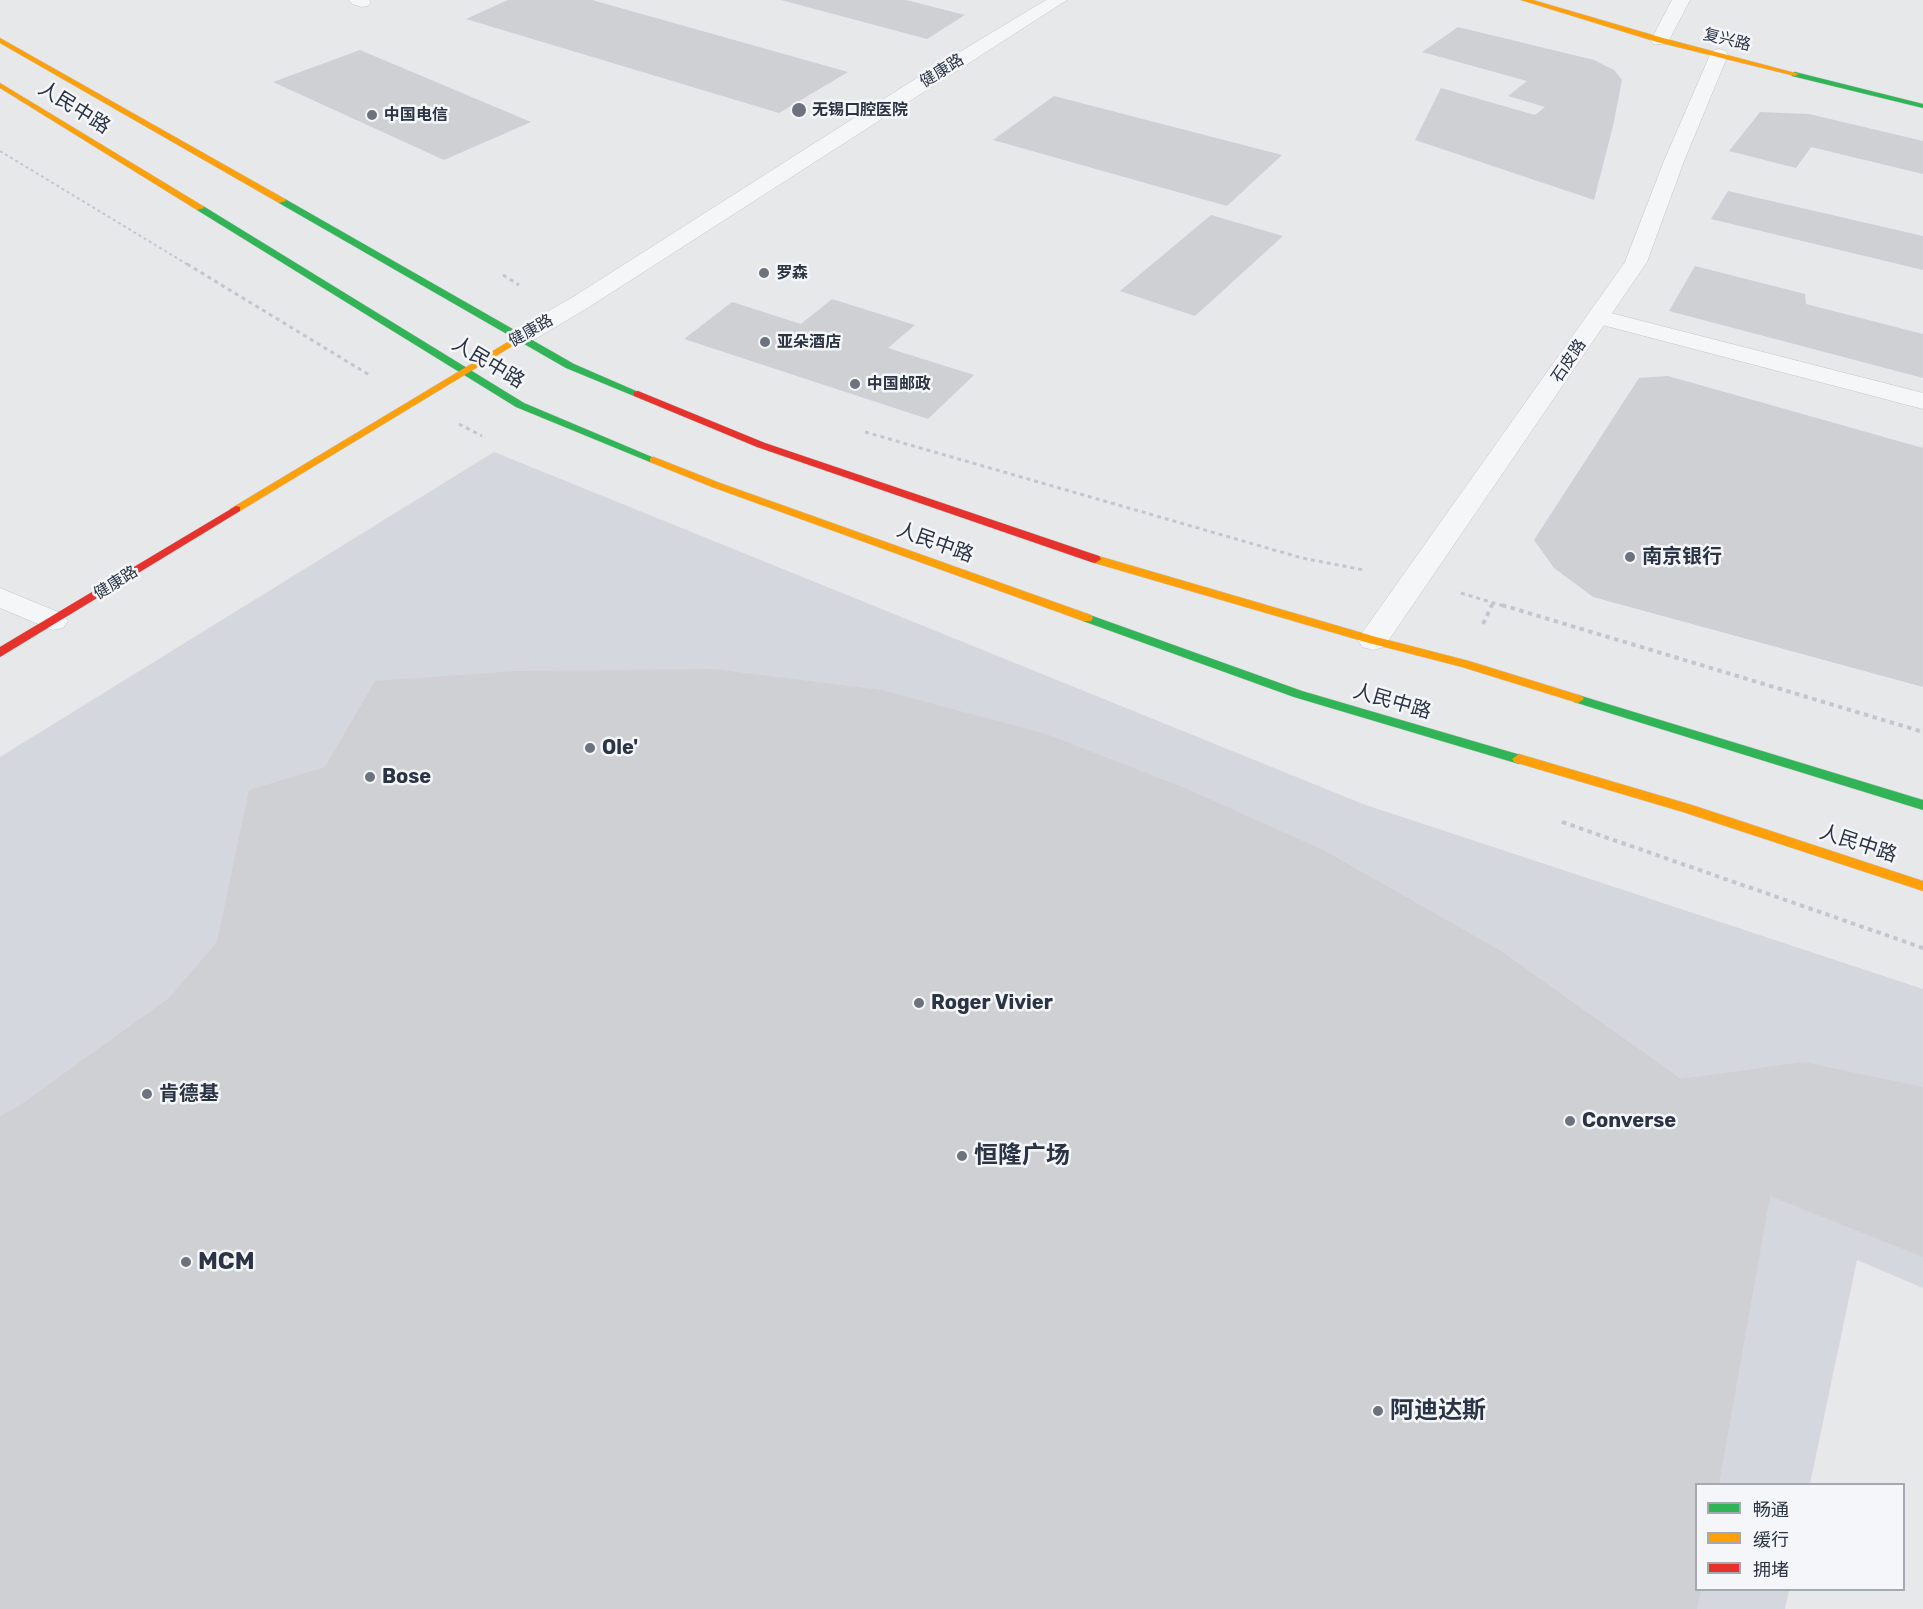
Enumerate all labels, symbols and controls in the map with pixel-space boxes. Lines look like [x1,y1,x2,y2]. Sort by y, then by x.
street label: 复兴路 [1701,25,1753,55]
street label: 健康路 [917,50,967,92]
street label: 人民中路 [34,77,114,139]
place label: 无锡口腔医院 [812,100,908,120]
marker: 无锡口腔医院 [790,101,808,119]
place label: 中国电信 [384,105,448,125]
marker: 中国电信 [365,108,379,122]
place label: 罗森 [776,263,808,283]
marker: 罗森 [757,266,771,280]
street label: 健康路 [505,311,557,351]
street label: 人民中路 [448,332,528,394]
place label: 亚朵酒店 [777,332,841,352]
marker: 亚朵酒店 [758,335,772,349]
street label: 石皮路 [1548,336,1590,386]
place label: 中国邮政 [867,374,931,394]
marker: 中国邮政 [848,377,862,391]
street label: 人民中路 [893,518,977,568]
place label: 南京银行 [1642,545,1722,569]
marker: 南京银行 [1623,550,1637,564]
street label: 健康路 [91,562,141,604]
street label: 人民中路 [1350,679,1434,725]
place label: Ole' [602,736,638,760]
marker: Ole' [583,741,597,755]
place label: Bose [382,765,431,789]
marker: Bose [363,770,377,784]
street label: 人民中路 [1816,820,1900,868]
place label: Roger Vivier [931,991,1053,1015]
marker: Roger Vivier [912,996,926,1010]
place label: 肯德基 [159,1082,219,1106]
marker: 肯德基 [140,1087,154,1101]
place label: Converse [1582,1109,1676,1133]
marker: Converse [1563,1114,1577,1128]
place label: 恒隆广场 [974,1142,1070,1170]
marker: 恒隆广场 [955,1149,969,1163]
place label: MCM [198,1248,255,1276]
marker: MCM [179,1255,193,1269]
place label: 阿迪达斯 [1390,1397,1486,1425]
marker: 阿迪达斯 [1371,1404,1385,1418]
legend [1695,1483,1905,1591]
text: 畅通 [1753,1499,1789,1521]
text: 缓行 [1753,1529,1789,1551]
text: 拥堵 [1753,1559,1789,1581]

